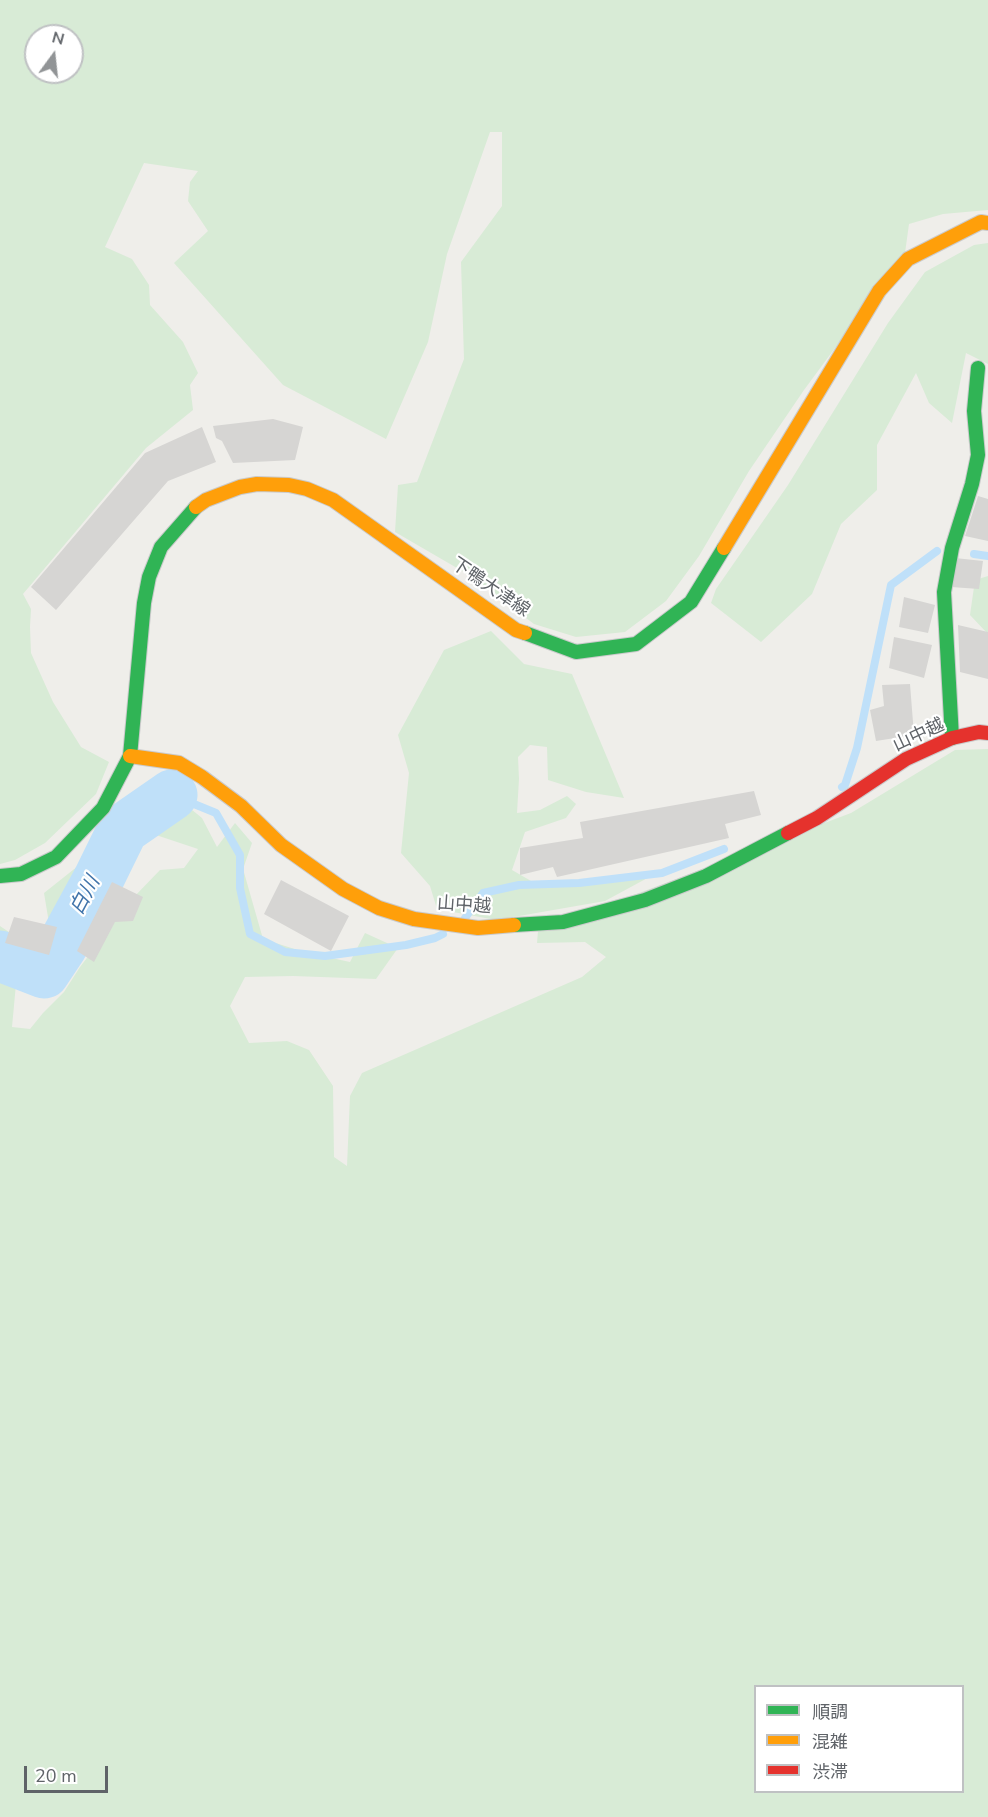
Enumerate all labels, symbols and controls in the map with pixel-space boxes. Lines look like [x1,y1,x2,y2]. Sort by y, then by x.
north arrow [24,24,84,84]
text: N [50,26,67,51]
street label: 下鴨大津線 [447,554,533,622]
street label: 山中越 [890,715,948,757]
water label: 白川 [66,873,106,919]
street label: 山中越 [436,893,492,919]
legend [754,1685,964,1793]
text: 順調 [812,1700,848,1724]
text: 混雑 [812,1730,848,1754]
scale bar [27,1754,111,1792]
text: 渋滞 [812,1760,848,1784]
text: 20 m [35,1764,77,1788]

